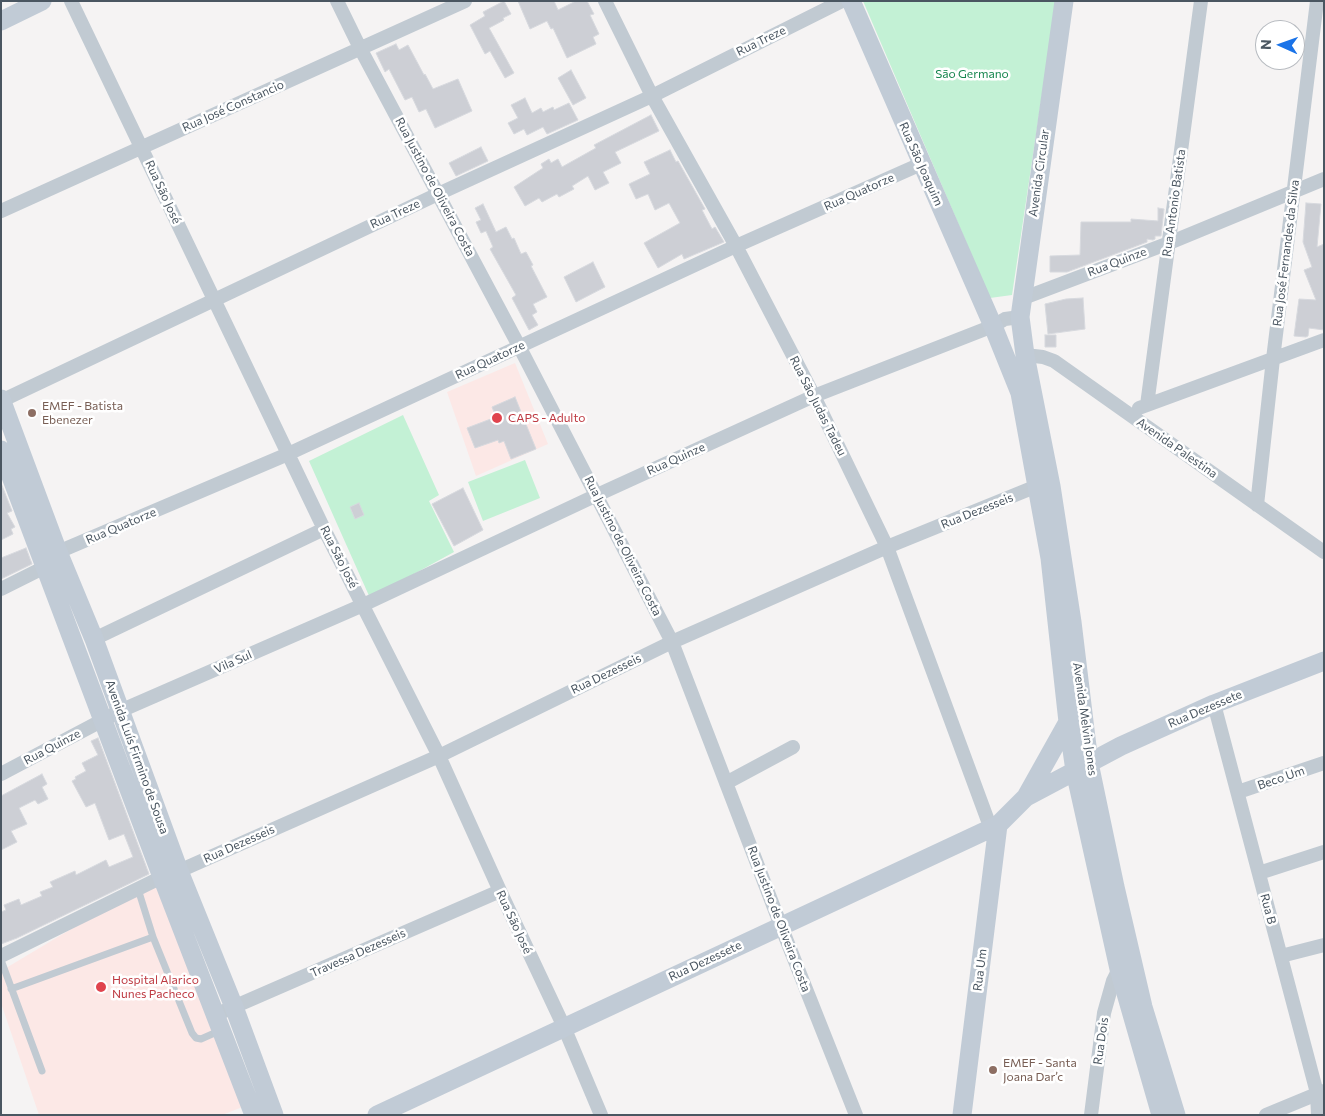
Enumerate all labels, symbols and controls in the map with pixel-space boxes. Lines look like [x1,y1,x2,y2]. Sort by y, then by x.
north arrow [1255,20,1305,70]
street label: Rua Treze [734,23,788,59]
text: N [1257,39,1274,50]
park label: São Germano [935,67,1009,81]
street label: Rua José Constancio [180,77,286,135]
street label: Rua Justino de Oliveira Costa [392,115,478,259]
street label: Rua São Joaquim [896,120,946,208]
street label: Avenida Circular [1026,128,1052,218]
street label: Rua Antonio Batista [1159,148,1189,258]
street label: Rua São José [142,158,184,226]
street label: Rua Quatorze [822,170,896,214]
street label: Rua José Fernandes da Silva [1270,179,1302,327]
street label: Rua Treze [368,196,422,232]
street label: Rua Quinze [1085,244,1149,280]
street label: Rua Quatorze [453,338,527,382]
street label: Rua São Judas Tadeu [787,354,849,458]
place label: EMEF - Batista Ebenezer [42,399,123,427]
marker: EMEF - Batista Ebenezer [26,407,38,419]
marker: CAPS - Adulto [490,411,504,425]
place label: CAPS - Adulto [508,411,585,425]
street label: Avenida Palestina [1134,415,1220,481]
street label: Rua Quinze [645,440,707,478]
street label: Rua Justino de Oliveira Costa [581,474,665,618]
street label: Rua Dezesseis [939,490,1015,532]
street label: Rua Quatorze [84,505,158,547]
street label: Rua São José [317,523,361,591]
street label: Vila Sul [212,647,254,677]
street label: Rua Dezesseis [568,651,644,697]
street label: Avenida Melvin Jones [1070,661,1100,777]
street label: Avenida Luís Firmino de Sousa [102,678,172,836]
street label: Rua Dezessete [1166,687,1244,731]
street label: Rua Quinze [21,726,83,768]
street label: Beco Um [1256,763,1306,793]
street label: Rua Dezesseis [201,822,277,866]
street label: Rua Justino de Oliveira Costa [744,844,814,994]
street label: Rua São José [493,888,535,956]
street label: Rua B [1257,892,1279,926]
street label: Travessa Dezesseis [308,926,408,980]
street label: Rua Dezessete [666,938,744,984]
street label: Rua Um [970,948,990,992]
place label: Hospital Alarico Nunes Pacheco [112,973,199,1001]
marker: Hospital Alarico Nunes Pacheco [94,980,108,994]
street label: Rua Dois [1091,1016,1111,1066]
place label: EMEF - Santa Joana Dar’c [1003,1056,1077,1084]
marker: EMEF - Santa Joana Dar’c [987,1064,999,1076]

